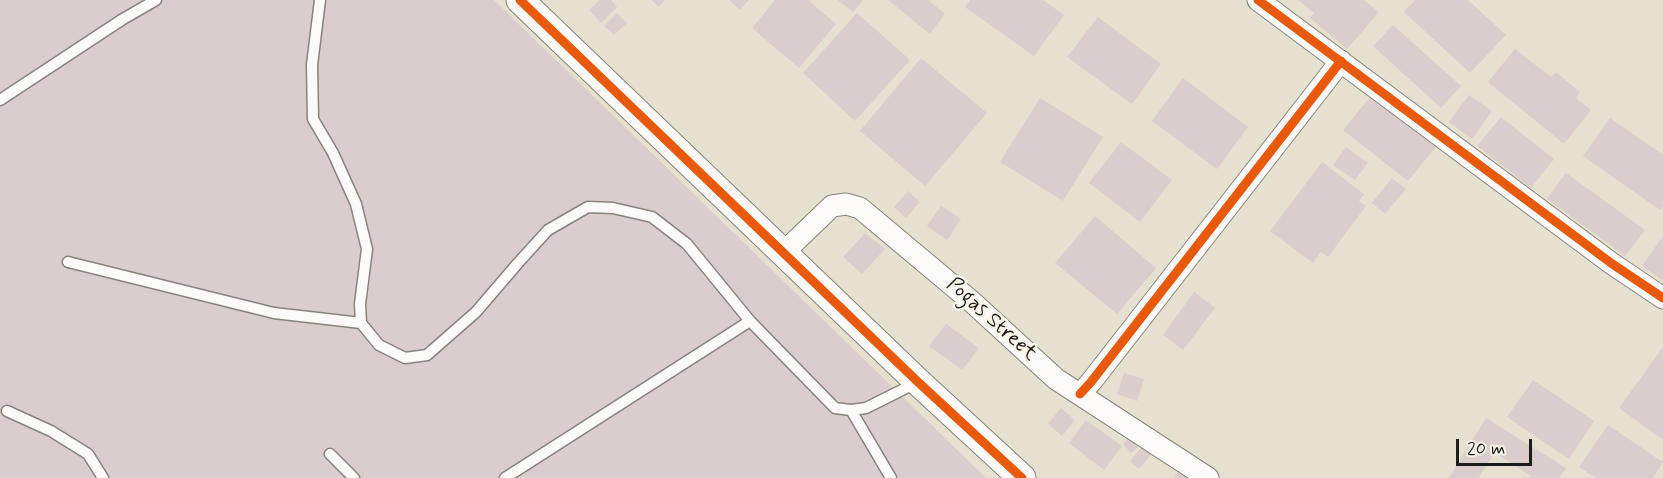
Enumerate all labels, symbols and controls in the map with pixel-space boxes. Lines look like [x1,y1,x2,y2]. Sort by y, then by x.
street label: Pogas Street [941,273,1041,367]
scale bar [1459,427,1536,465]
text: 20 m [1467,437,1505,461]

